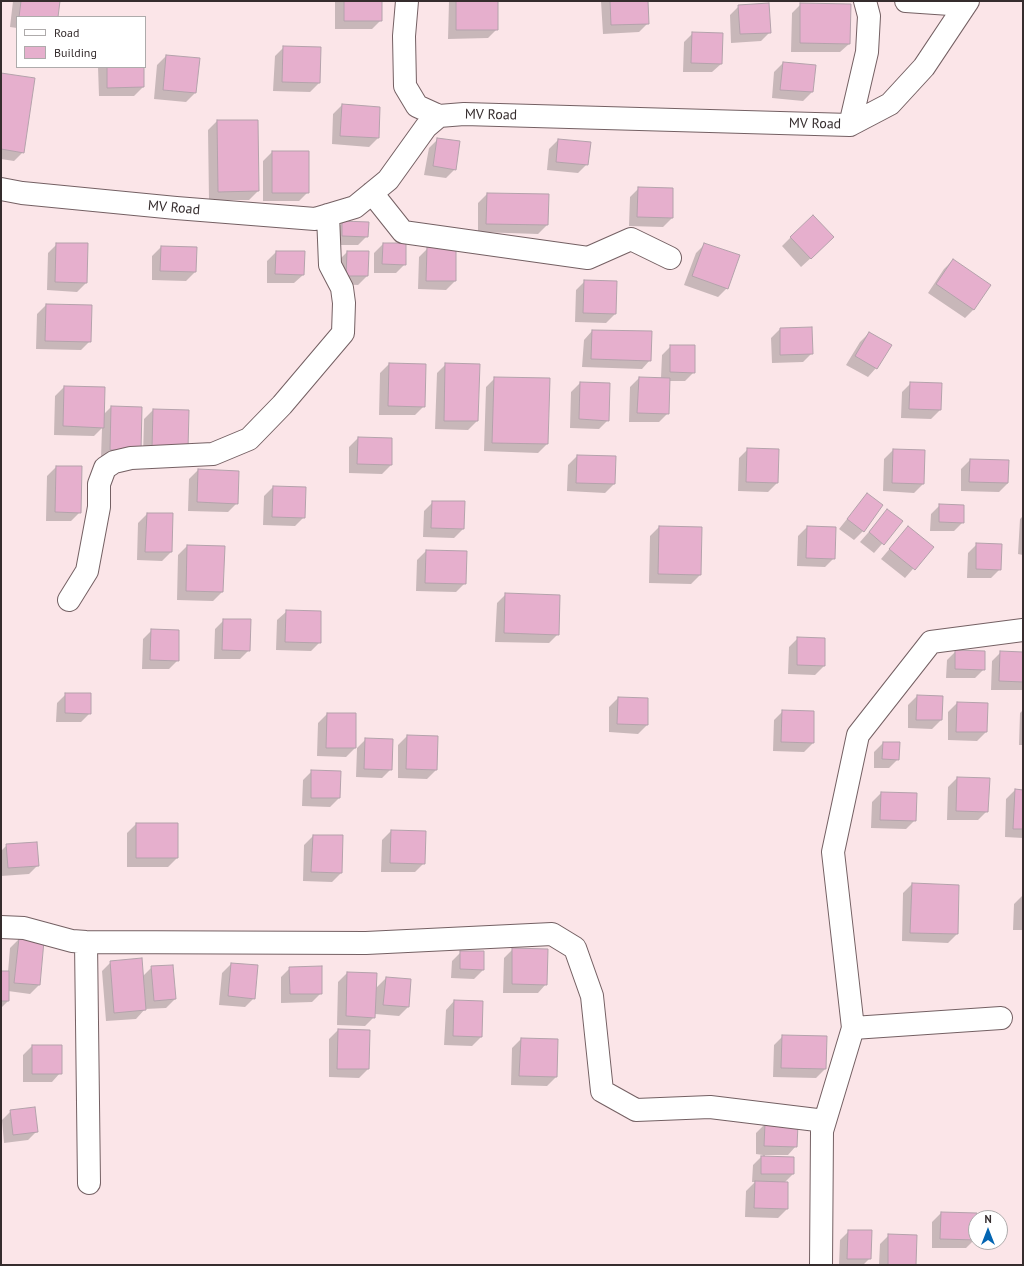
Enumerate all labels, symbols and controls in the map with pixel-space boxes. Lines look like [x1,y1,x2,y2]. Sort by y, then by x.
legend [16,16,146,68]
text: Road [54,25,79,40]
text: Building [54,45,97,60]
street label: MV Road [465,106,517,124]
street label: MV Road [789,115,841,133]
street label: MV Road [147,197,201,219]
north arrow [968,1210,1008,1250]
text: N [984,1212,992,1226]

